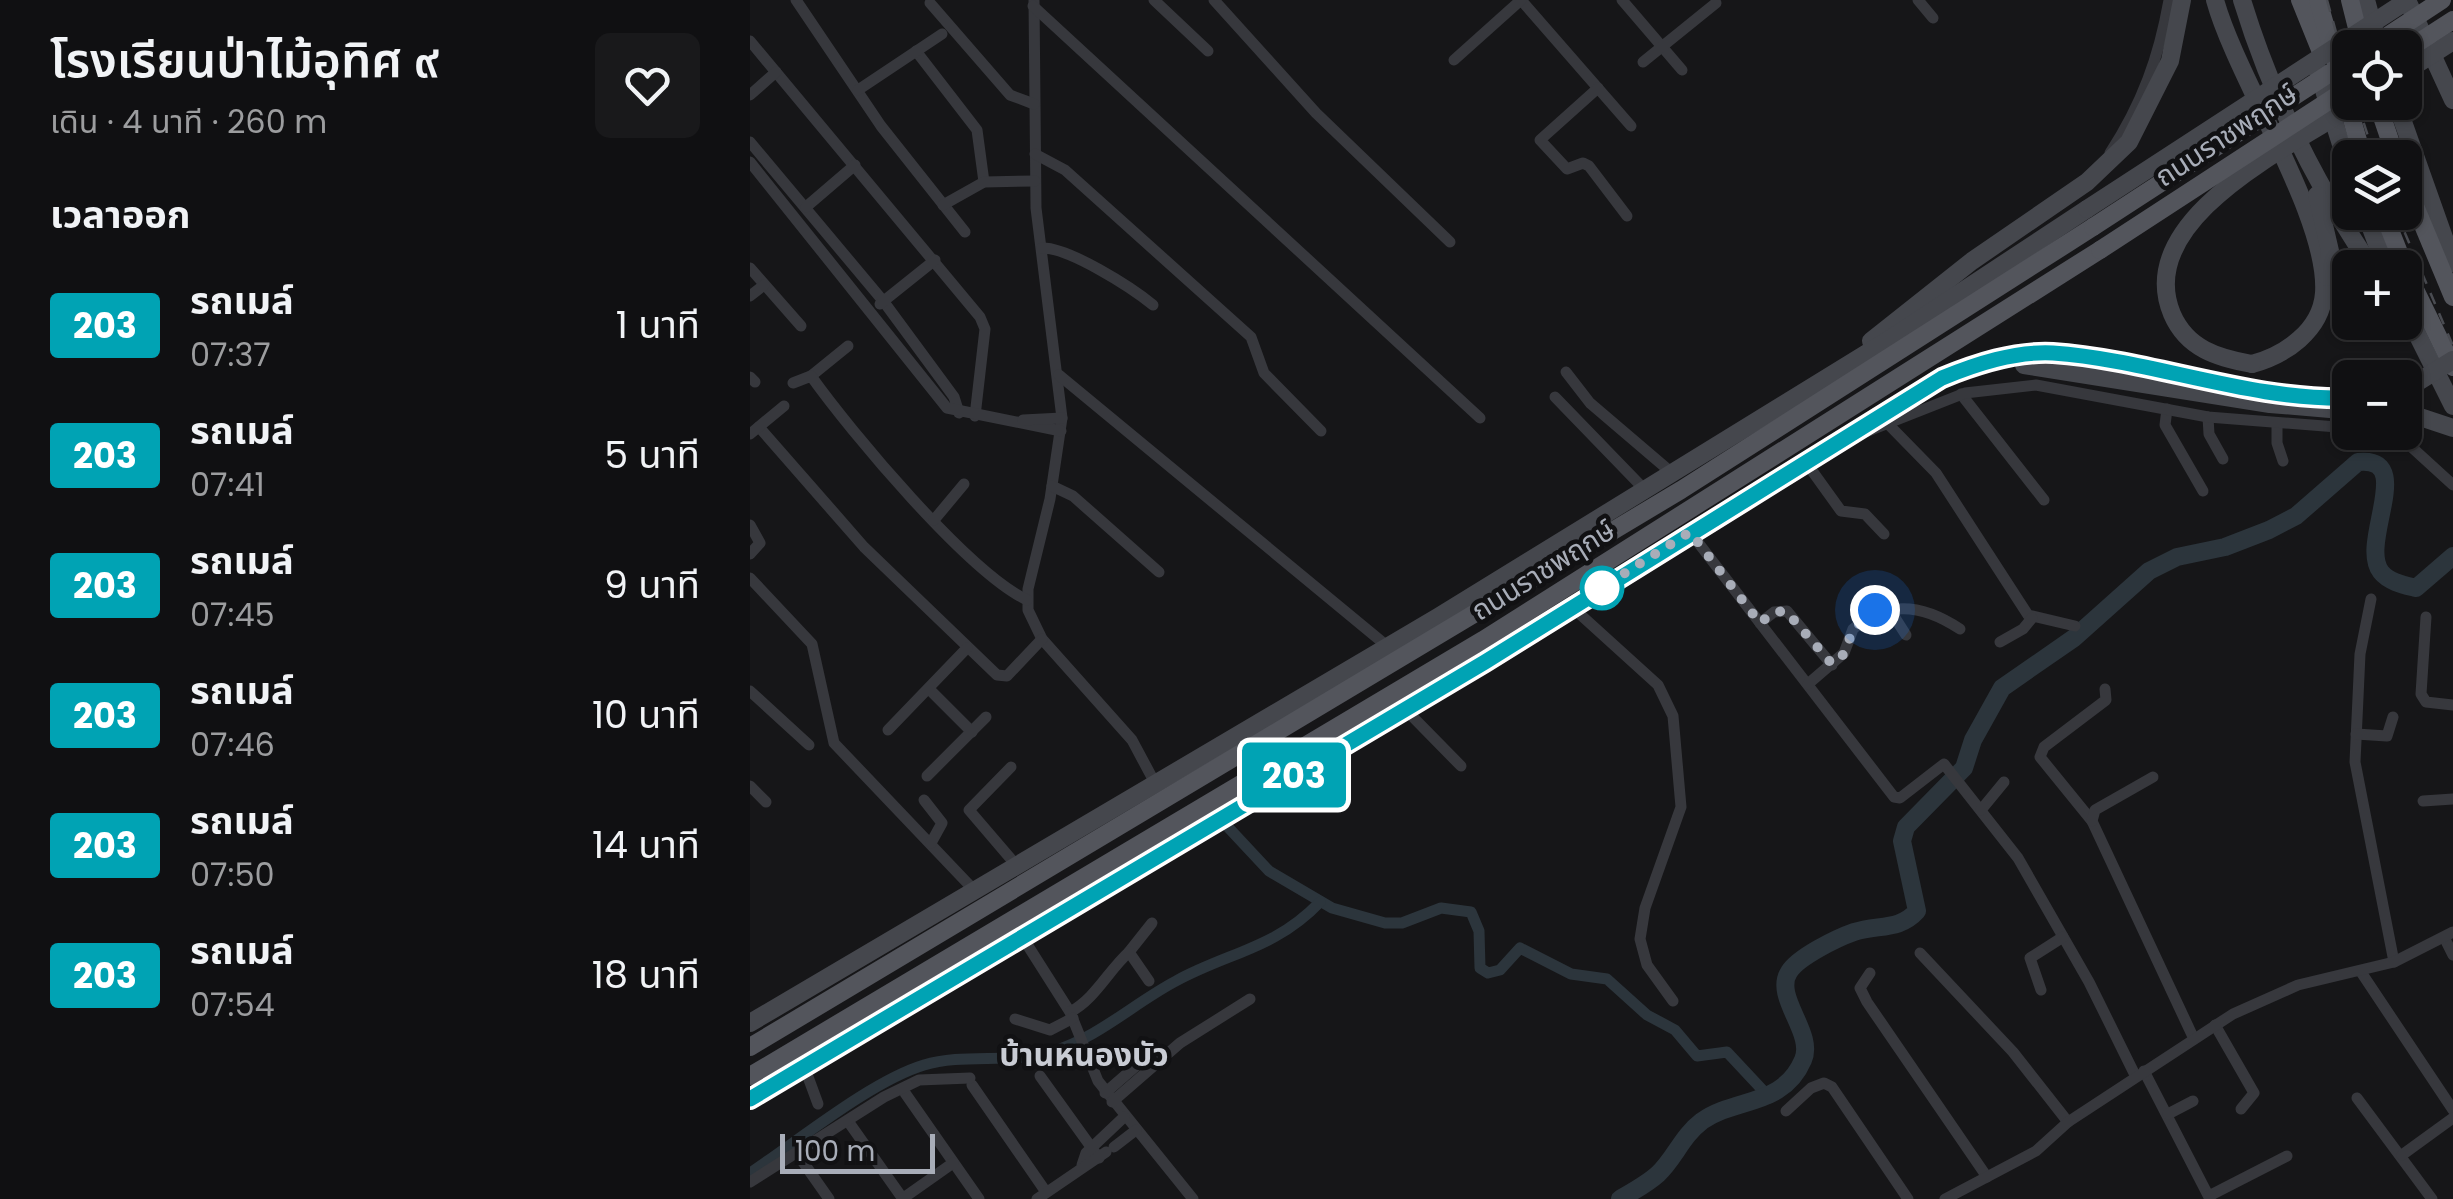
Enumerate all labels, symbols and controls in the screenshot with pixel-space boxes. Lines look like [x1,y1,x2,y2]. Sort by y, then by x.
text: โรงเรียนป่าไม้อุทิศ ๙ [50,27,439,94]
map controls [2332,30,2422,450]
button: locate [2332,30,2422,120]
button: heart [595,33,700,138]
street label: ถนนราชพฤกษ์ [2147,75,2305,196]
text: เดิน · 4 นาที · 260 m [50,99,327,144]
button: layers [2332,140,2422,230]
text: เวลาออก [50,188,190,241]
button: + [2332,250,2422,340]
text: รถเมล์ [190,274,294,327]
text: 1 นาที [616,298,700,351]
text: 203 [73,301,137,350]
text: 07:37 [190,332,271,377]
button: − [2332,360,2422,450]
text: รถเมล์ [190,404,294,457]
text: 5 นาที [604,428,700,481]
text: 203 [73,431,137,480]
text: 07:41 [190,462,265,507]
street label: ถนนราชพฤกษ์ [1464,511,1623,630]
text: รถเมล์ [190,534,294,587]
text: 9 นาที [604,558,700,611]
text: 203 [73,561,137,610]
unlabelled marker [1581,567,1623,609]
your location [1850,585,1900,635]
text: 07:45 [190,592,275,637]
text: รถเมล์ [190,664,294,717]
text: 10 นาที [592,688,700,741]
text: 203 [73,691,137,740]
text: 07:46 [190,722,275,767]
line badge: 203 [1236,742,1352,808]
text: 203 [1262,751,1326,800]
text: รถเมล์ [190,794,294,847]
text: 14 นาที [592,818,700,871]
text: 203 [73,821,137,870]
text: 07:50 [190,852,275,897]
text: รถเมล์ [190,924,294,977]
text: 18 นาที [592,948,700,1001]
text: 203 [73,951,137,1000]
text: 07:54 [190,982,275,1027]
district label: บ้านหนองบัว [999,1032,1169,1077]
scale bar [780,1129,935,1174]
text: 100 m [795,1132,875,1171]

